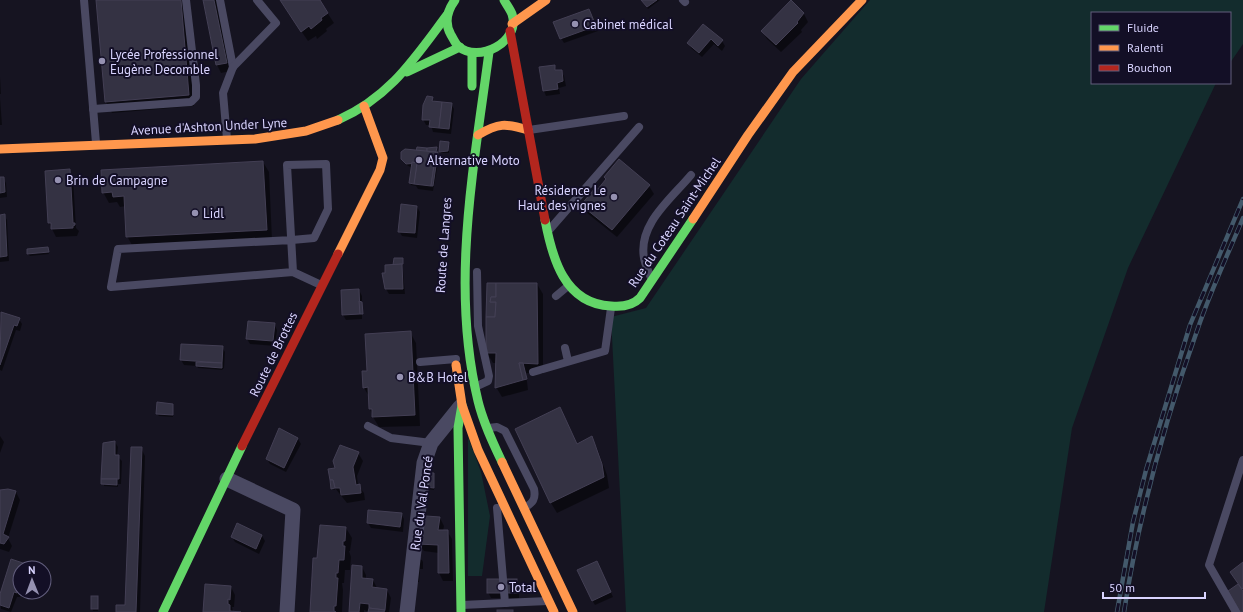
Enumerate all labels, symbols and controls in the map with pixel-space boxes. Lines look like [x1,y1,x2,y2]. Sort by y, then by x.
legend [1091,12,1231,84]
place label: Cabinet médical [583,16,673,33]
marker: Cabinet médical [570,19,580,29]
text: Fluide [1127,20,1159,35]
text: Ralenti [1127,40,1163,55]
place label: Lycée Professionnel Eugène Decomble [110,46,218,78]
marker: Lycée Professionnel Eugène Decomble [97,56,107,66]
text: Bouchon [1127,60,1172,75]
street label: Avenue d'Ashton Under Lyne [130,114,288,139]
place label: Alternative Moto [427,152,520,169]
street label: Rue du Coteau Saint-Michel [624,154,725,291]
marker: Alternative Moto [414,155,424,165]
place label: Brin de Campagne [66,172,168,189]
marker: Brin de Campagne [53,175,63,185]
place label: Résidence Le Haut des vignes [518,182,606,214]
marker: Résidence Le Haut des vignes [609,192,619,202]
street label: Route de Langres [432,197,455,294]
place label: Lidl [203,205,224,222]
marker: Lidl [190,208,200,218]
street label: Route de Brottes [246,309,301,399]
place label: B&B Hotel [408,369,468,386]
marker: B&B Hotel [395,372,405,382]
street label: Rue du Val Poncé [406,455,437,551]
north arrow [12,560,52,600]
text: N [28,563,36,577]
scale bar [1103,574,1205,600]
place label: Total [509,579,536,596]
text: 50 m [1109,580,1135,595]
marker: Total [496,582,506,592]

